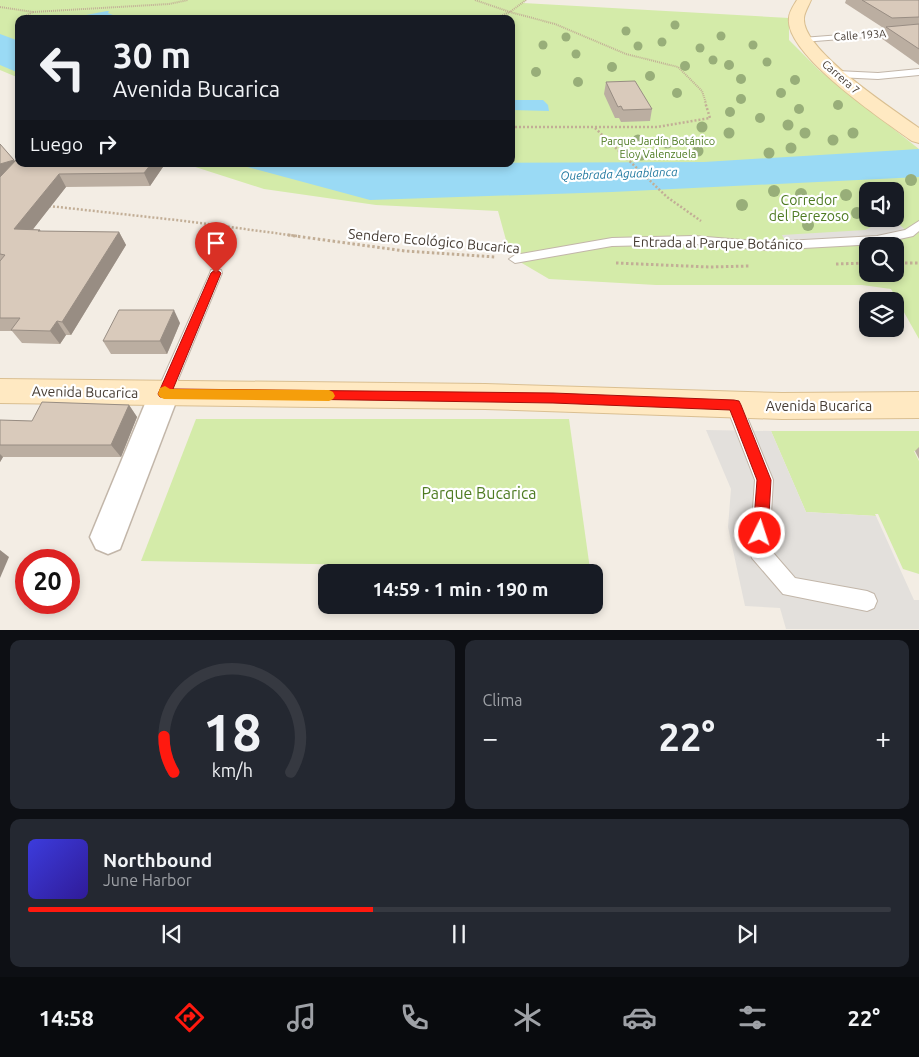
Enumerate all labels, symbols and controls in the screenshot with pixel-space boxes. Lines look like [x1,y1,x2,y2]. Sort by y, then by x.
street label: Calle 193A [833,27,887,43]
icon: left [30,35,95,100]
text: 30 m [113,35,191,75]
street label: Carrera 7 [820,58,862,96]
text: Avenida Bucarica [113,76,280,101]
icon: right [93,130,121,158]
text: Luego [30,133,83,155]
park label: Parque Jardín Botánico Eloy Valenzuela [601,135,715,160]
water label: Quebrada Aguablanca [560,165,678,182]
map controls [859,182,904,337]
button: sound [859,182,904,227]
park label: Corredor del Perezoso [769,192,849,224]
pin [195,222,237,273]
street label: Sendero Ecológico Bucarica [347,226,521,256]
icon: arrive [202,229,230,257]
street label: Entrada al Parque Botánico [633,234,803,252]
button: search [859,237,904,282]
button: layers [859,292,904,337]
street label: Avenida Bucarica [32,383,138,401]
street label: Avenida Bucarica [766,398,872,414]
park label: Parque Bucarica [421,484,537,502]
position arrow [733,506,785,558]
speed limit sign: 20 [15,549,80,614]
text: 14:59 · 1 min · 190 m [373,578,548,600]
text: Clima [483,691,522,709]
text: 18 [203,703,262,761]
text: 22° [659,716,715,758]
text: − [483,722,498,753]
text: + [875,722,891,753]
text: km/h [212,760,253,780]
text: Northbound [103,849,212,871]
text: June Harbor [103,871,192,889]
icon: previous [158,920,186,948]
icon: pause [445,920,473,948]
icon: next [733,920,761,948]
icon: directions [172,1000,207,1035]
icon: music [284,1000,319,1035]
icon: phone [397,1000,432,1035]
icon: climate [510,1000,545,1035]
icon: car [622,1000,657,1035]
icon: filters [735,1000,770,1035]
text: 14:58 [39,1005,94,1030]
text: 22° [847,1005,880,1030]

